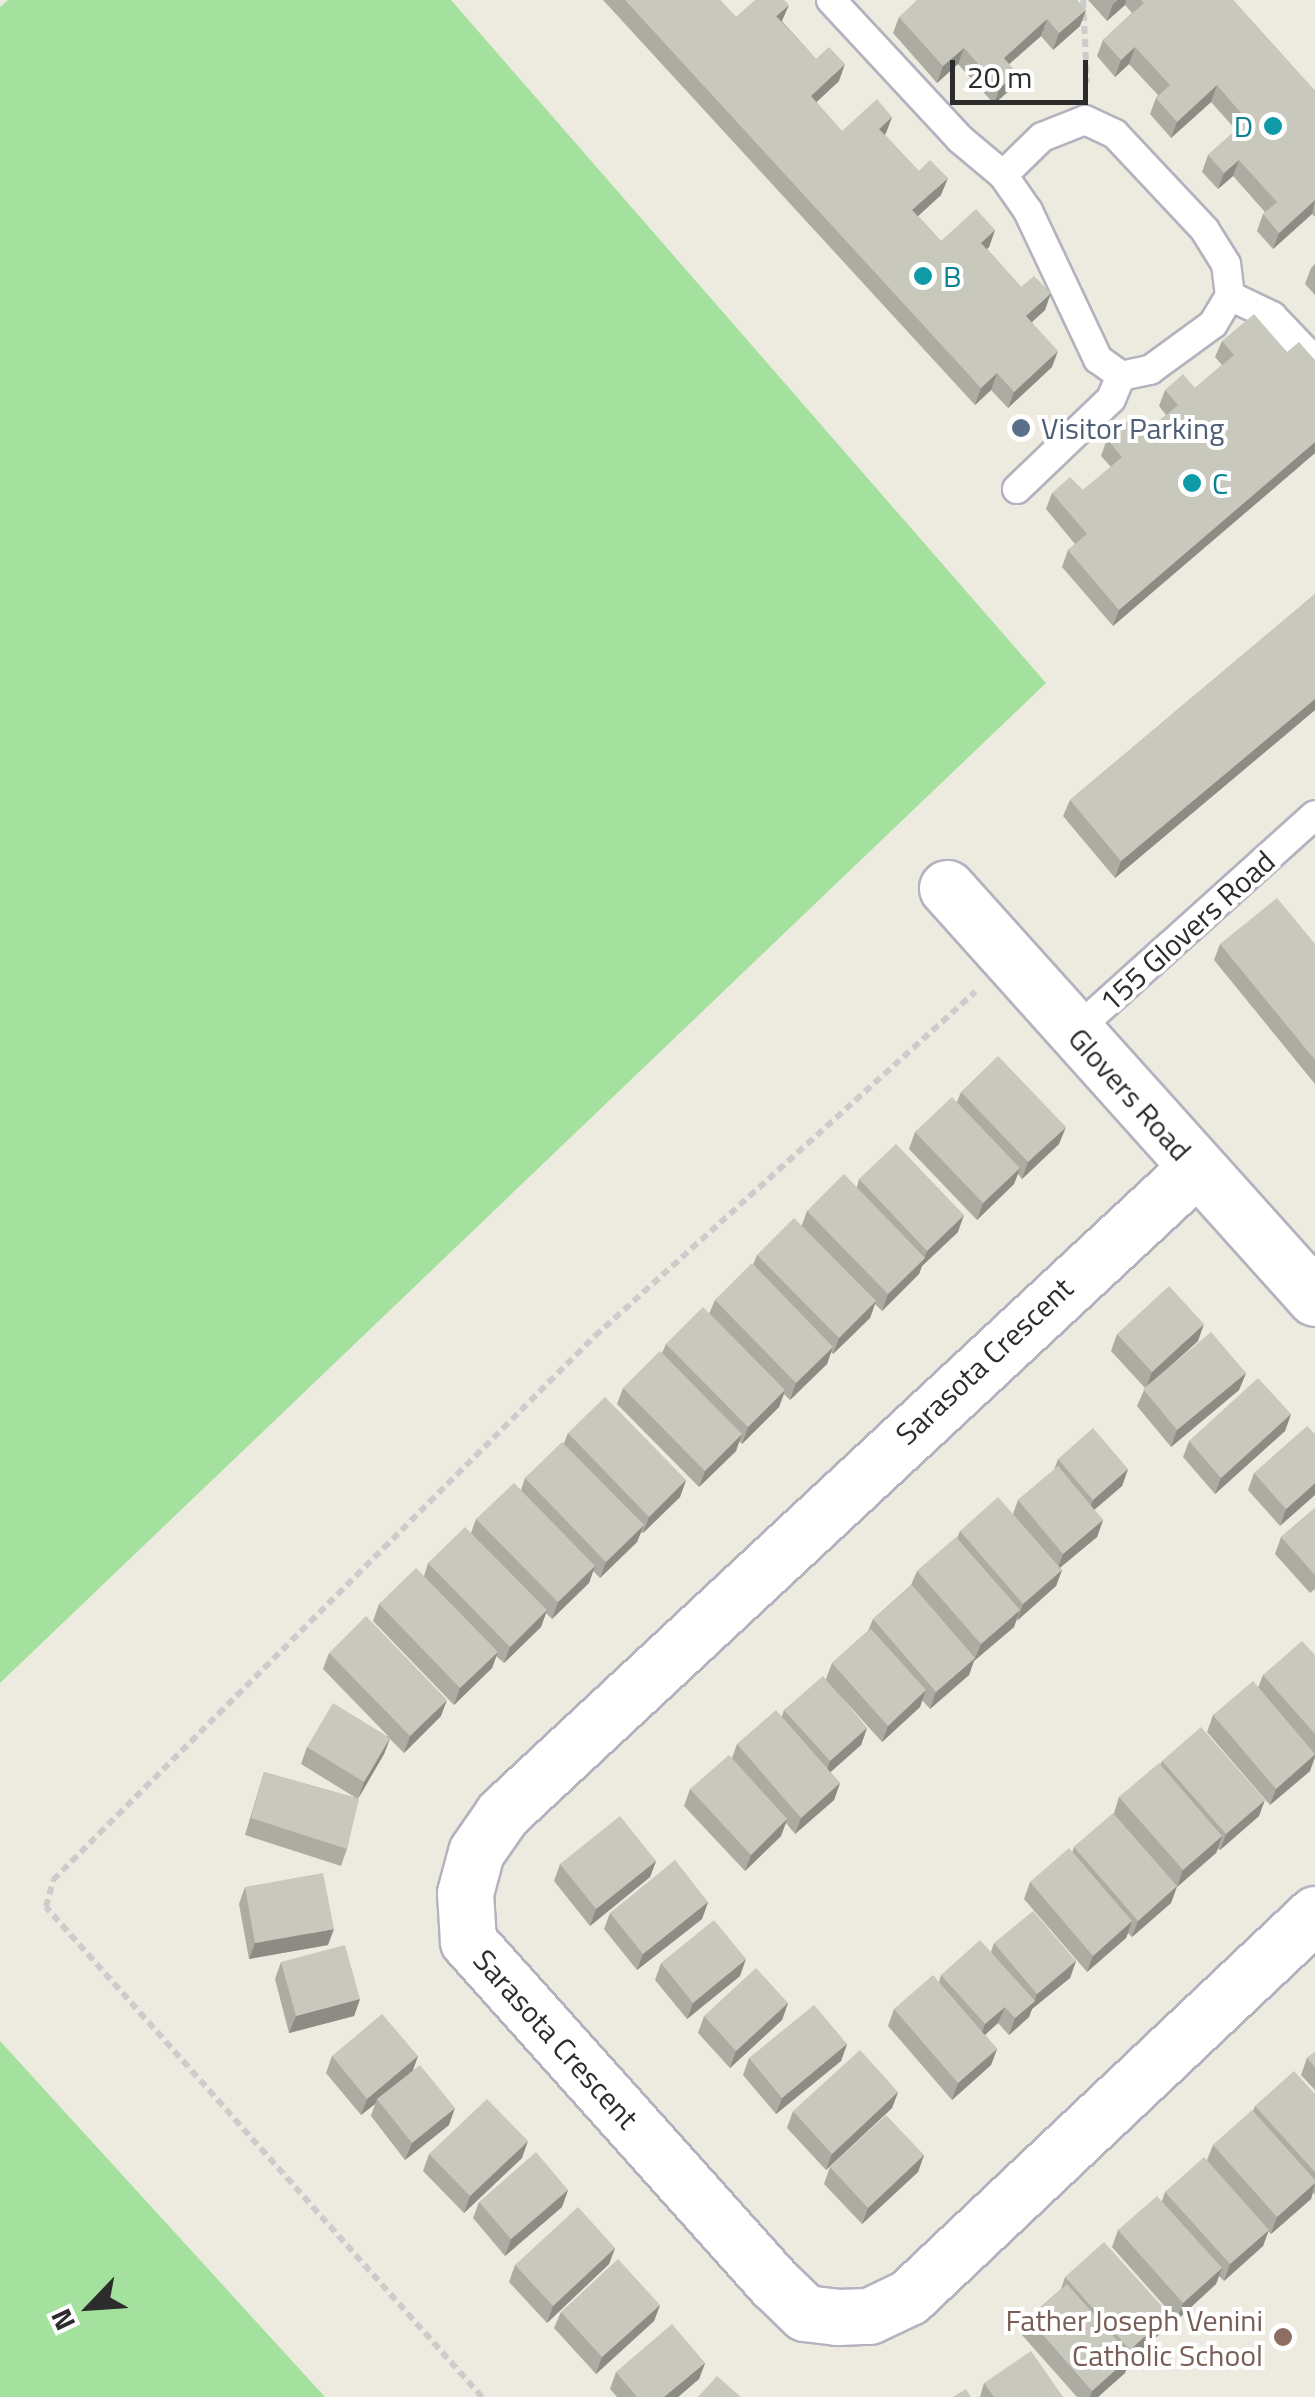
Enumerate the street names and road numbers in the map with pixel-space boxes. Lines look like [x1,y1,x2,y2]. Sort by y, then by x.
street label: 155 Glovers Road [1092,843,1282,1019]
street label: Glovers Road [1061,1020,1199,1168]
street label: Sarasota Crescent [888,1270,1080,1452]
street label: Sarasota Crescent [466,1942,646,2136]

